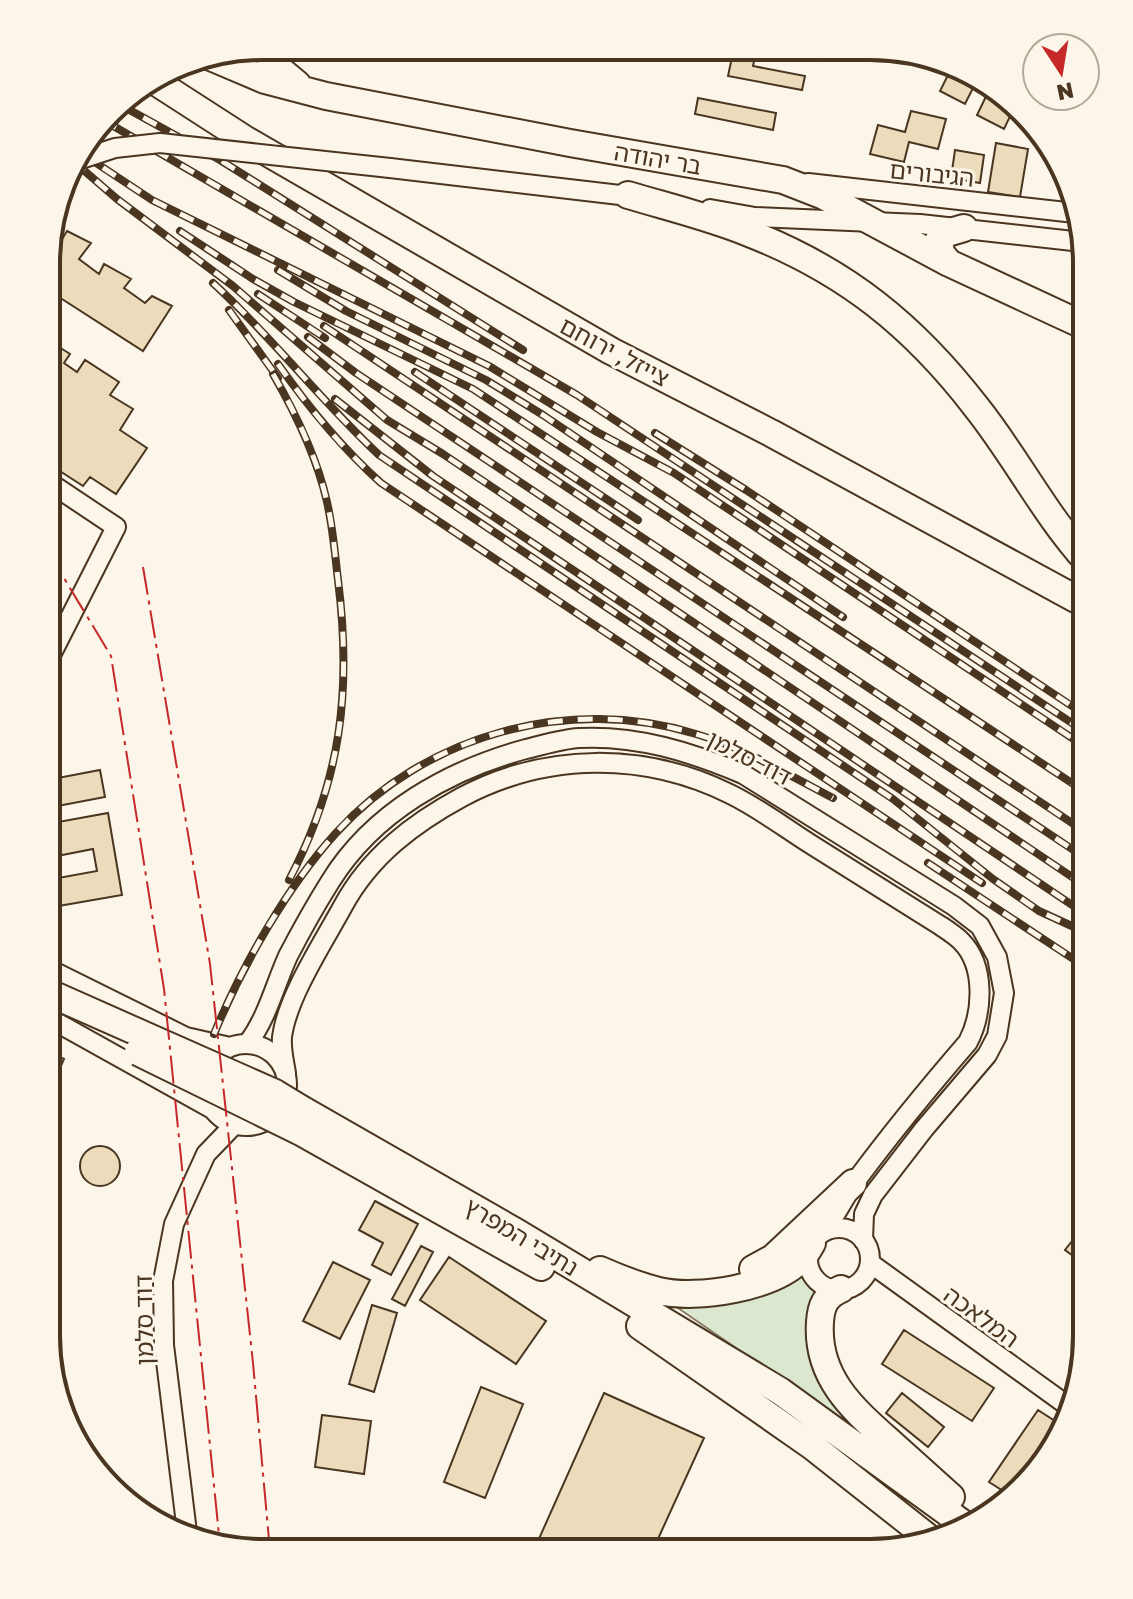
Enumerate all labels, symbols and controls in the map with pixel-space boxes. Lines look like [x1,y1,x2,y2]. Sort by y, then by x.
north arrow [1021,32,1101,112]
text: N [1054,77,1076,107]
street label: בר יהודה [612,136,704,180]
street label: הגיבורים [888,154,976,192]
street label: צייזל, ירוחם [555,310,675,392]
street label: דוד סלמן [703,723,797,791]
street label: נתיבי המפרץ [460,1191,584,1281]
street label: דוד סלמן [128,1274,158,1366]
street label: המלאכה [939,1279,1025,1353]

